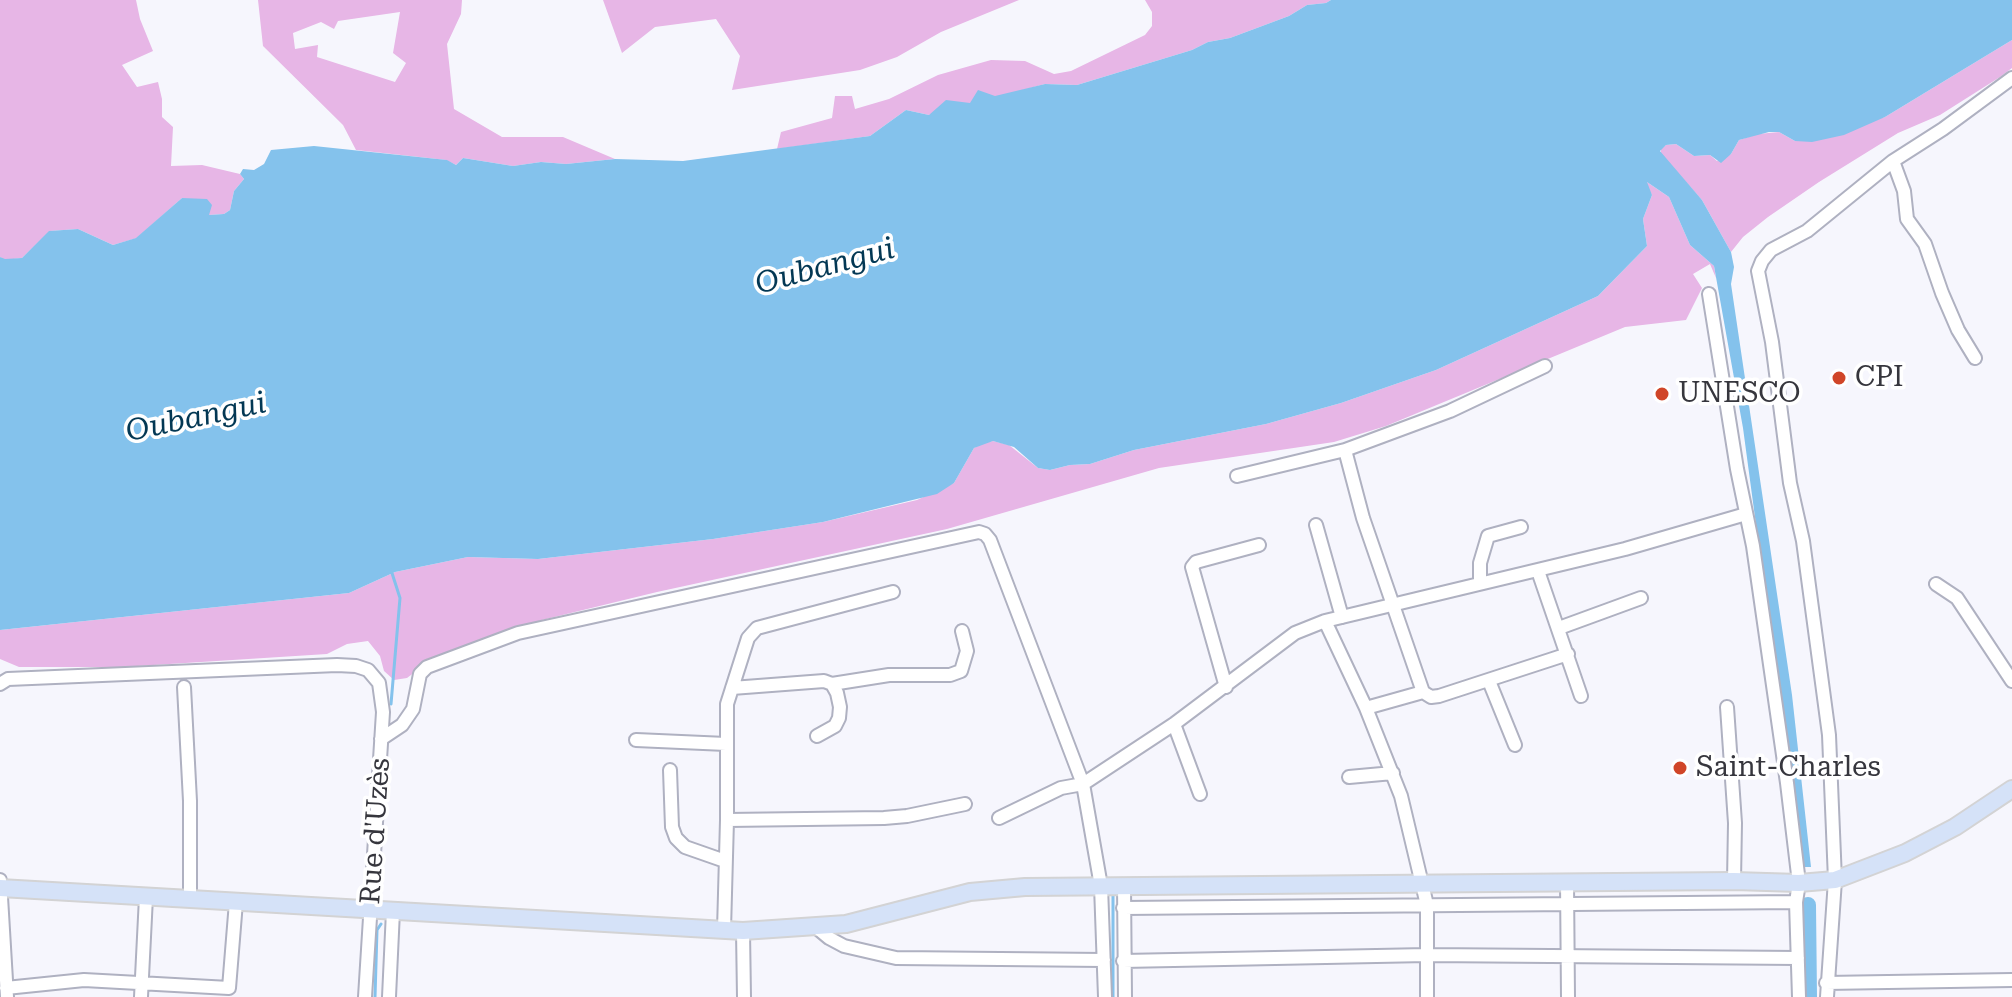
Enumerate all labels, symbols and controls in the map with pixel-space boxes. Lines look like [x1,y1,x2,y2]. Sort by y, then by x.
water label: Oubangui [752,231,898,303]
place label: CPI [1855,361,1903,395]
marker: CPI [1830,369,1848,387]
place label: UNESCO [1678,377,1801,411]
marker: UNESCO [1653,385,1671,403]
water label: Oubangui [123,386,269,450]
place label: Saint-Charles [1696,751,1881,785]
street label: Rue d'Uzès [354,757,398,905]
marker: Saint-Charles [1671,759,1689,777]

